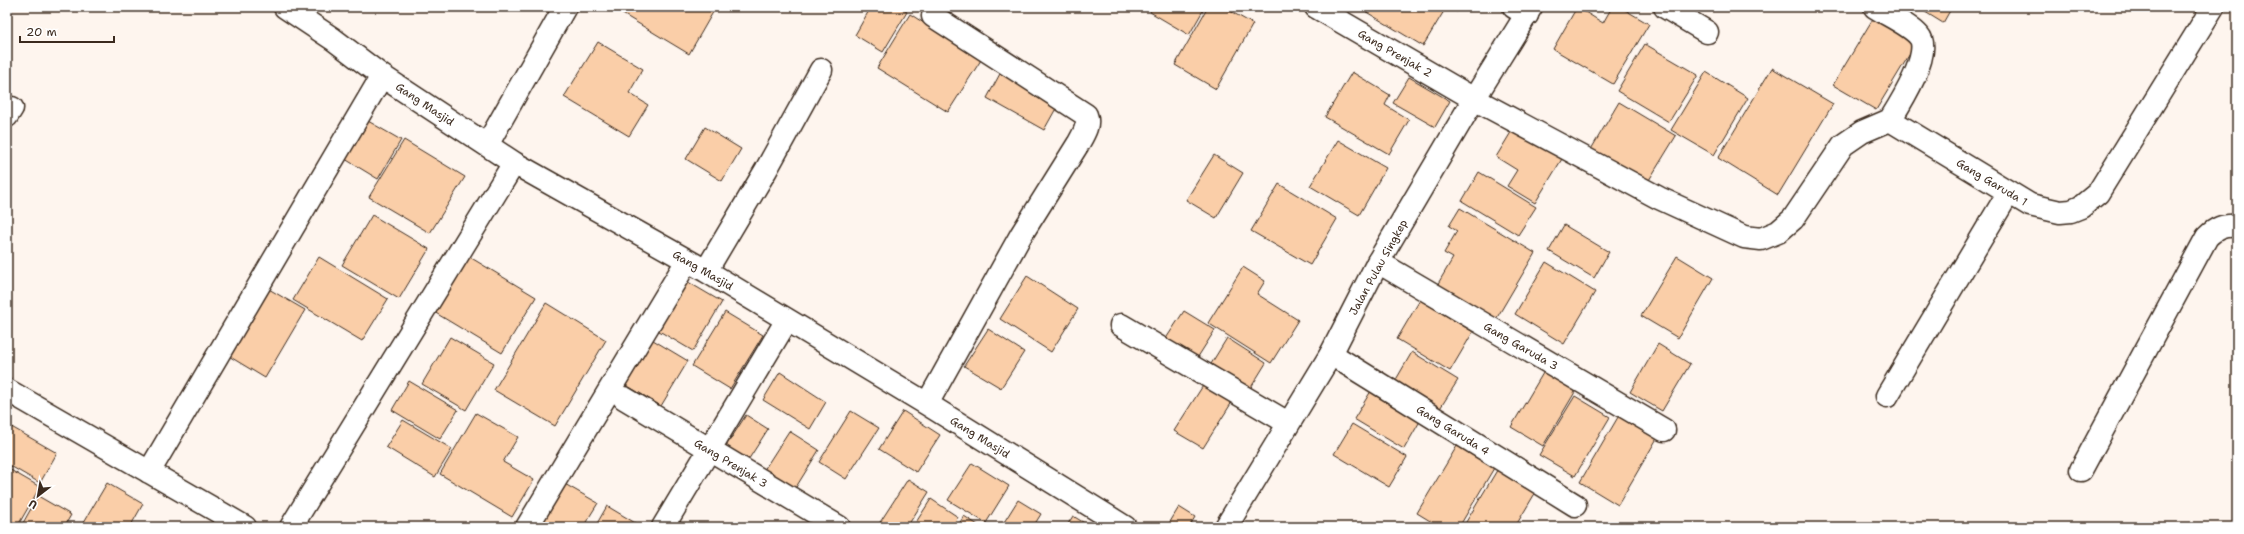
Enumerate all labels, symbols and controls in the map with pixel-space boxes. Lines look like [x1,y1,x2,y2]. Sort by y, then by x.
scale bar [20,18,114,44]
text: 20 m [26,24,57,40]
street label: Gang Prenjak 2 [1355,26,1435,81]
street label: Gang Masjid [392,79,457,130]
street label: Gang Garuda 1 [1953,155,2030,210]
street label: Jalan Pulau Singkep [1346,217,1411,318]
street label: Gang Masjid [670,247,736,294]
street label: Gang Garuda 3 [1481,319,1561,374]
street label: Gang Garuda 4 [1413,402,1492,459]
street label: Gang Masjid [947,413,1012,462]
street label: Gang Prenjak 3 [691,436,770,491]
north arrow [18,476,58,516]
text: U [26,496,40,513]

